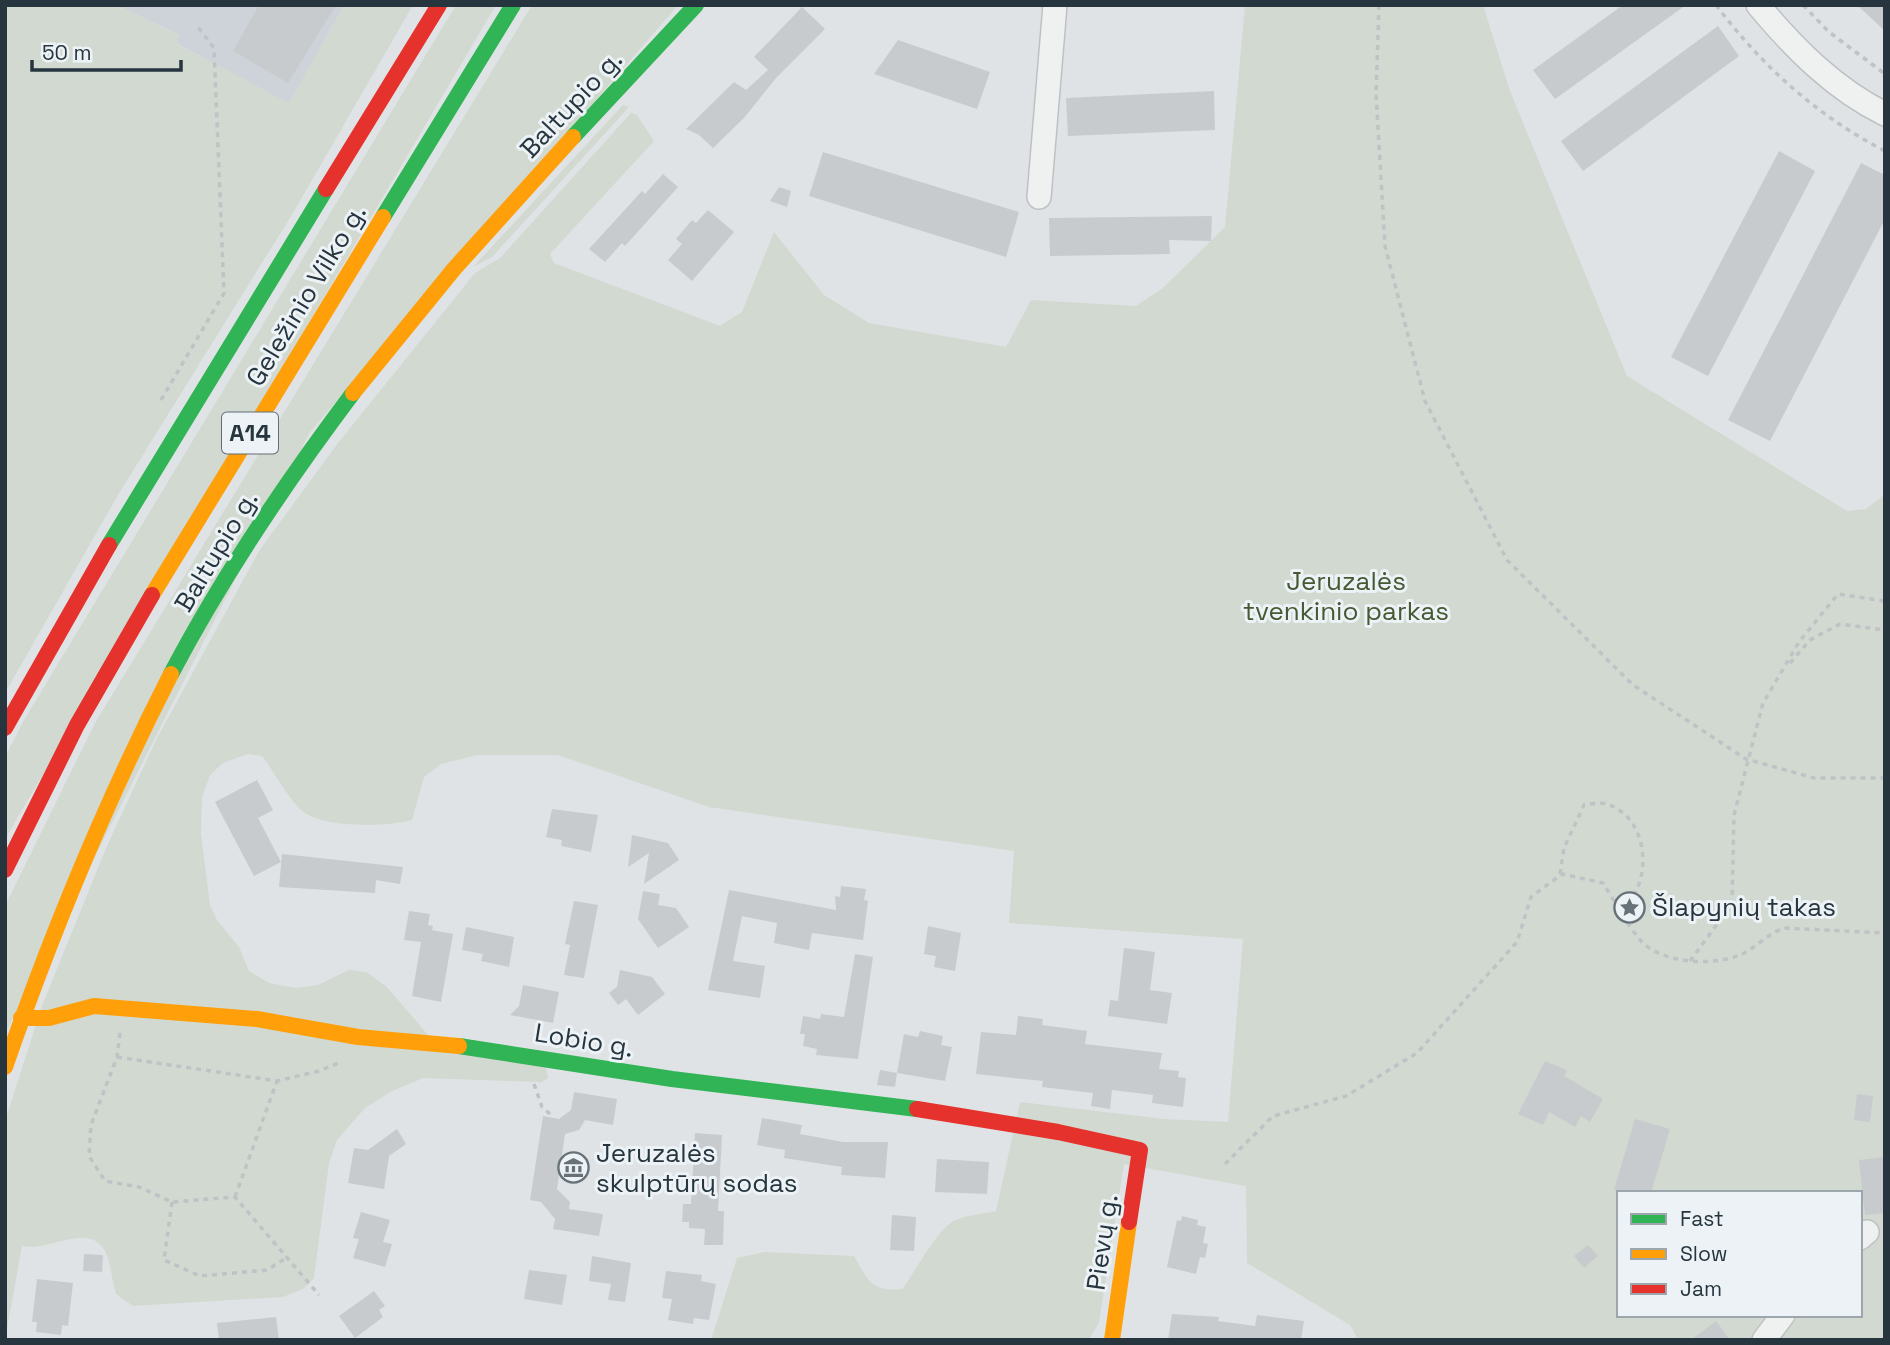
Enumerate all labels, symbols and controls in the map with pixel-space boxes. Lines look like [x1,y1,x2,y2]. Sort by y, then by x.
scale bar [32,28,180,72]
text: 50 m [42,39,92,66]
street label: Baltupio g. [512,43,630,165]
street label: Geležinio Vilko g. [238,198,374,392]
road number: A14 [222,412,278,453]
street label: Baltupio g. [167,484,265,618]
park label: Jeruzalės tvenkinio parkas [1243,564,1449,628]
place icon: Šlapynių takas [1612,890,1646,924]
place label: Šlapynių takas [1652,890,1836,924]
street label: Lobio g. [532,1015,636,1065]
place label: Jeruzalės skulptūrų sodas [596,1136,798,1200]
museum icon: Jeruzalės skulptūrų sodas [556,1151,590,1185]
legend [1617,1191,1862,1317]
street label: Pievų g. [1078,1192,1126,1292]
text: Fast [1680,1205,1724,1232]
text: Slow [1680,1240,1728,1267]
text: Jam [1680,1275,1722,1302]

